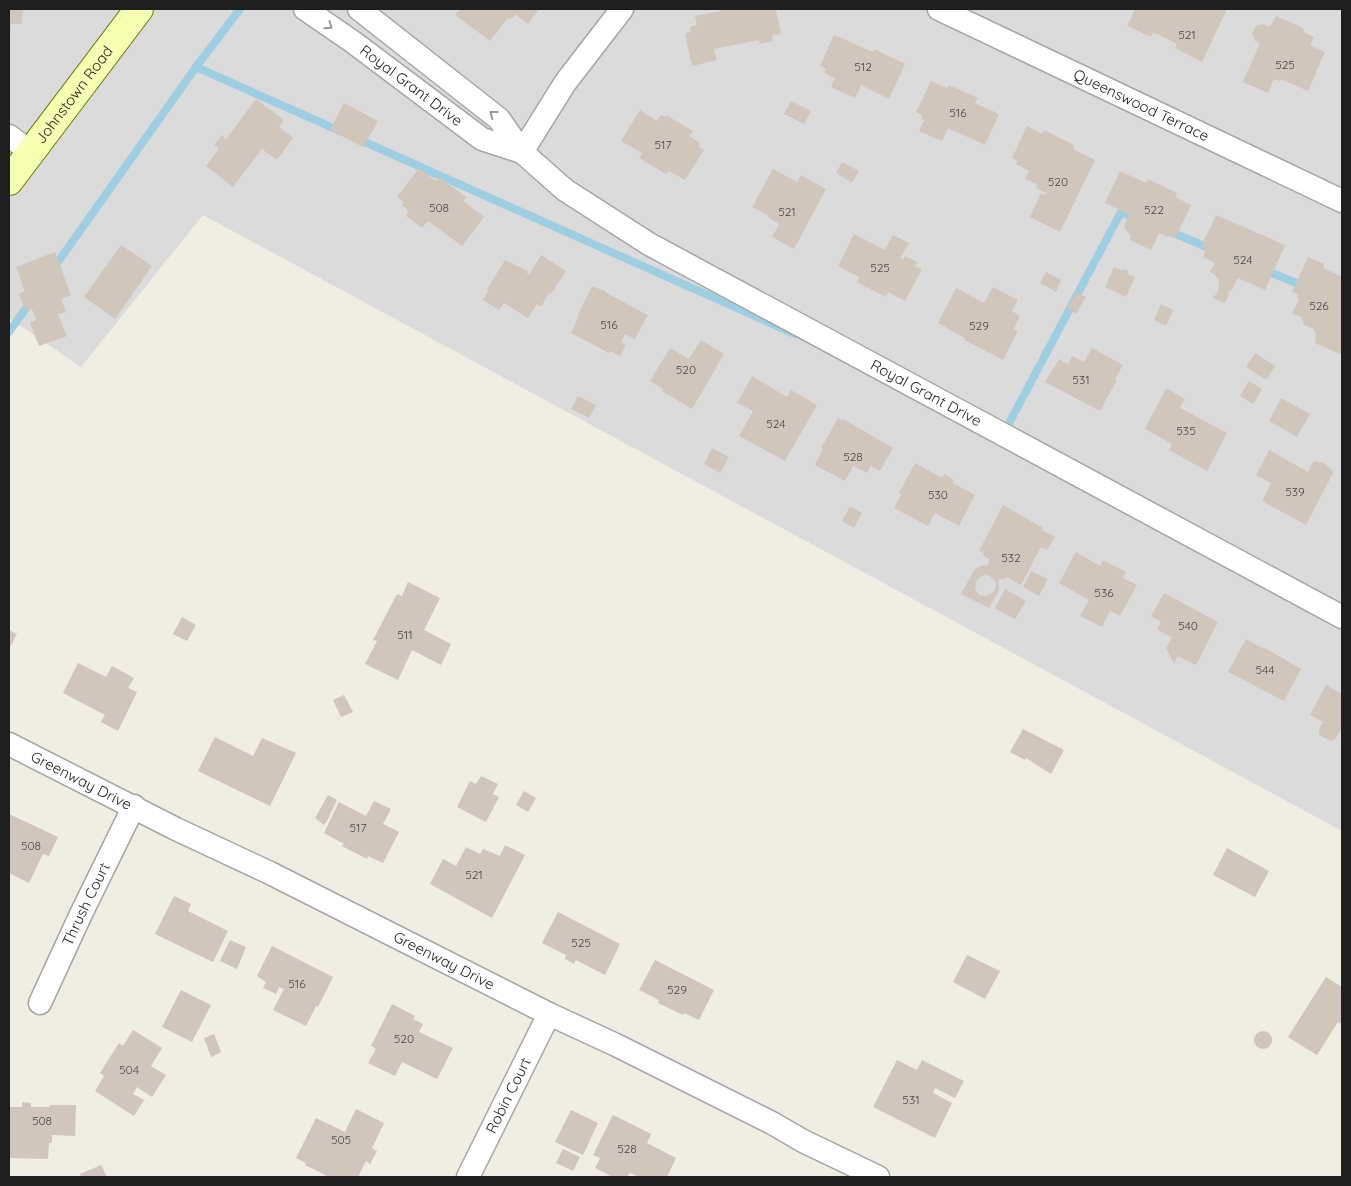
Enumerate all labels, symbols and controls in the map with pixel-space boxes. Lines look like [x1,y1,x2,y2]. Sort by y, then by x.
one-way arrow [323,20,333,29]
house number: 521 [1178,27,1196,42]
street label: Royal Grant Drive [356,41,466,130]
street label: Johnstown Road [31,42,117,147]
house number: 525 [1275,57,1295,72]
house number: 512 [854,59,872,74]
street label: Queenswood Terrace [1071,64,1212,145]
house number: 516 [949,105,967,120]
one-way arrow [490,111,499,119]
house number: 517 [654,137,672,152]
house number: 520 [1048,174,1068,189]
house number: 508 [429,200,449,215]
house number: 522 [1144,202,1164,217]
house number: 521 [778,204,796,219]
house number: 524 [1233,252,1253,267]
house number: 525 [870,260,890,275]
house number: 526 [1309,298,1329,313]
house number: 516 [600,317,618,332]
house number: 529 [969,318,989,333]
street label: Royal Grant Drive [867,355,985,430]
house number: 520 [676,362,696,377]
house number: 531 [1072,372,1090,387]
house number: 524 [766,416,786,431]
house number: 535 [1176,423,1196,438]
house number: 528 [843,449,863,464]
house number: 539 [1285,484,1305,499]
house number: 530 [928,487,948,502]
house number: 532 [1001,550,1021,565]
house number: 536 [1094,585,1114,600]
house number: 540 [1178,618,1198,633]
house number: 511 [397,627,413,642]
house number: 544 [1255,662,1275,677]
street label: Greenway Drive [28,747,135,814]
house number: 517 [349,820,367,835]
house number: 508 [21,838,41,853]
street label: Thrush Court [58,859,114,949]
house number: 521 [465,867,483,882]
street label: Greenway Drive [390,927,498,994]
house number: 525 [571,935,591,950]
house number: 516 [288,976,306,991]
house number: 529 [667,982,687,997]
house number: 520 [394,1031,414,1046]
street label: Robin Court [481,1054,535,1136]
house number: 504 [119,1062,139,1077]
house number: 531 [902,1092,920,1107]
house number: 508 [32,1113,52,1128]
house number: 505 [331,1132,351,1147]
house number: 528 [617,1141,637,1156]

